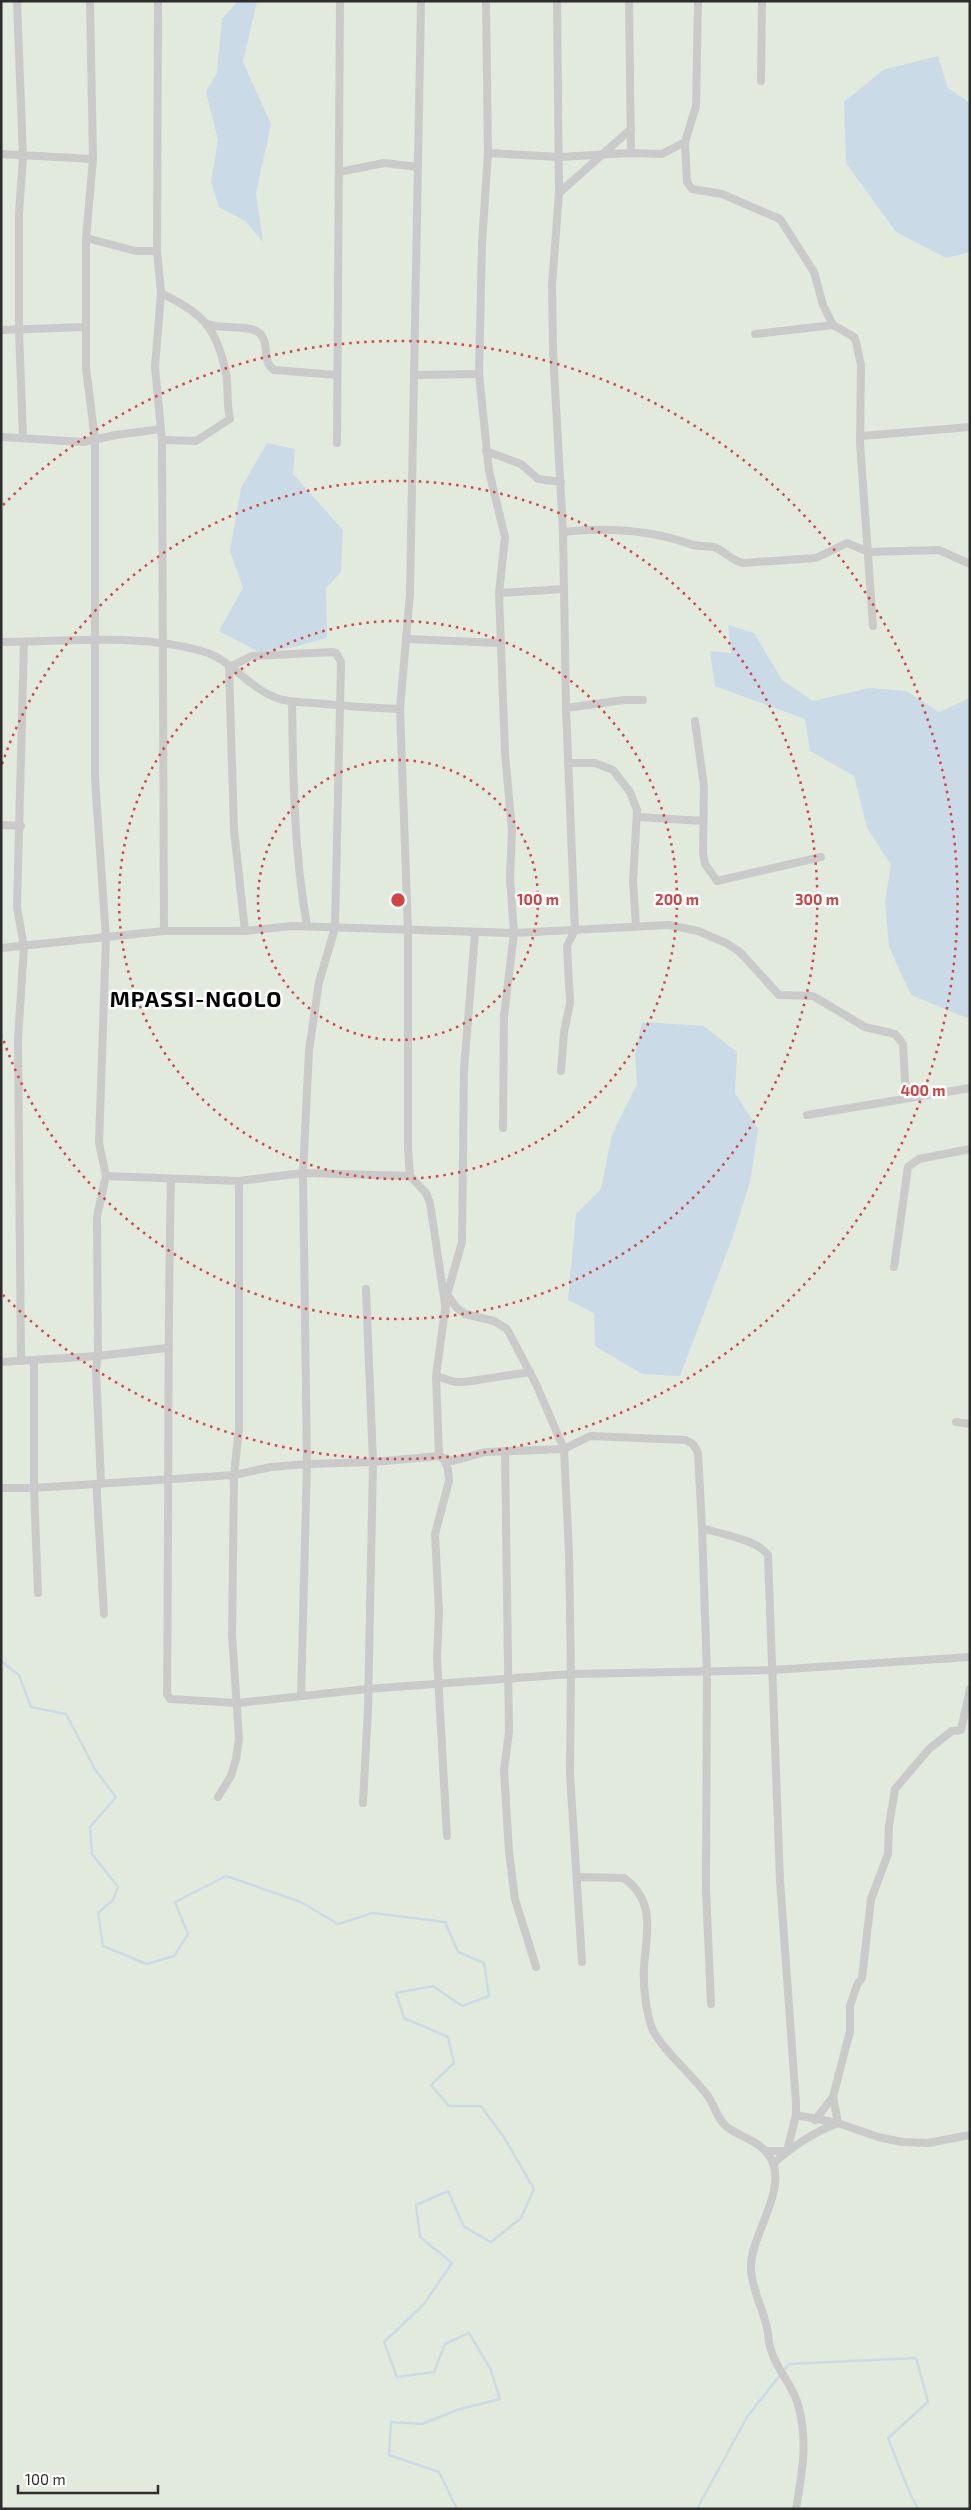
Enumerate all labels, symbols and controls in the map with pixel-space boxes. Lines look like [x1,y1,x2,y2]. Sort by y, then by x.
text: 100 m [517,890,559,908]
text: 200 m [655,890,699,908]
text: 300 m [795,890,839,908]
centre of rings [389,891,407,909]
district label: MPASSI-NGOLO [110,985,282,1011]
text: 400 m [901,1081,945,1099]
scale bar [18,2462,158,2494]
text: 100 m [25,2470,66,2488]

